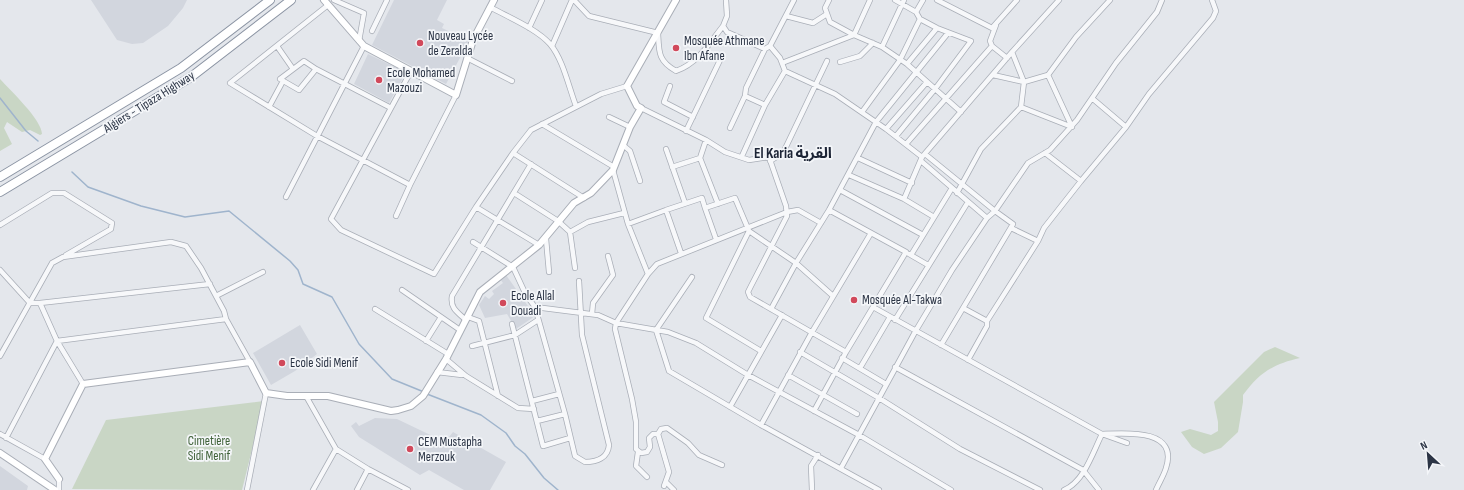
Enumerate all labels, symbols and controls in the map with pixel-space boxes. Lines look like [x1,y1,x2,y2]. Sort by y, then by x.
place label: Nouveau Lycée de Zeralda [428,28,493,59]
place label: Mosquée Athmane Ibn Afane [684,33,764,64]
marker: Nouveau Lycée de Zeralda [415,38,425,48]
marker: Mosquée Athmane Ibn Afane [671,43,681,53]
place label: Ecole Mohamed Mazouzi [387,65,455,96]
street label: Algiers - Tipaza Highway [99,67,198,137]
marker: Ecole Mohamed Mazouzi [374,75,384,85]
district label: El Karia القرية [754,144,832,163]
place label: Ecole Allal Douadi [511,288,555,319]
place label: Mosquée Al-Takwa [862,292,942,308]
marker: Mosquée Al-Takwa [849,295,859,305]
marker: Ecole Allal Douadi [498,298,508,308]
place label: Ecole Sidi Menif [290,355,358,371]
marker: Ecole Sidi Menif [277,358,287,368]
park label: Cimetière Sidi Menif [188,433,231,464]
place label: CEM Mustapha Merzouk [418,434,482,465]
north arrow [1408,434,1448,474]
text: N [1418,438,1429,453]
marker: CEM Mustapha Merzouk [405,444,415,454]

